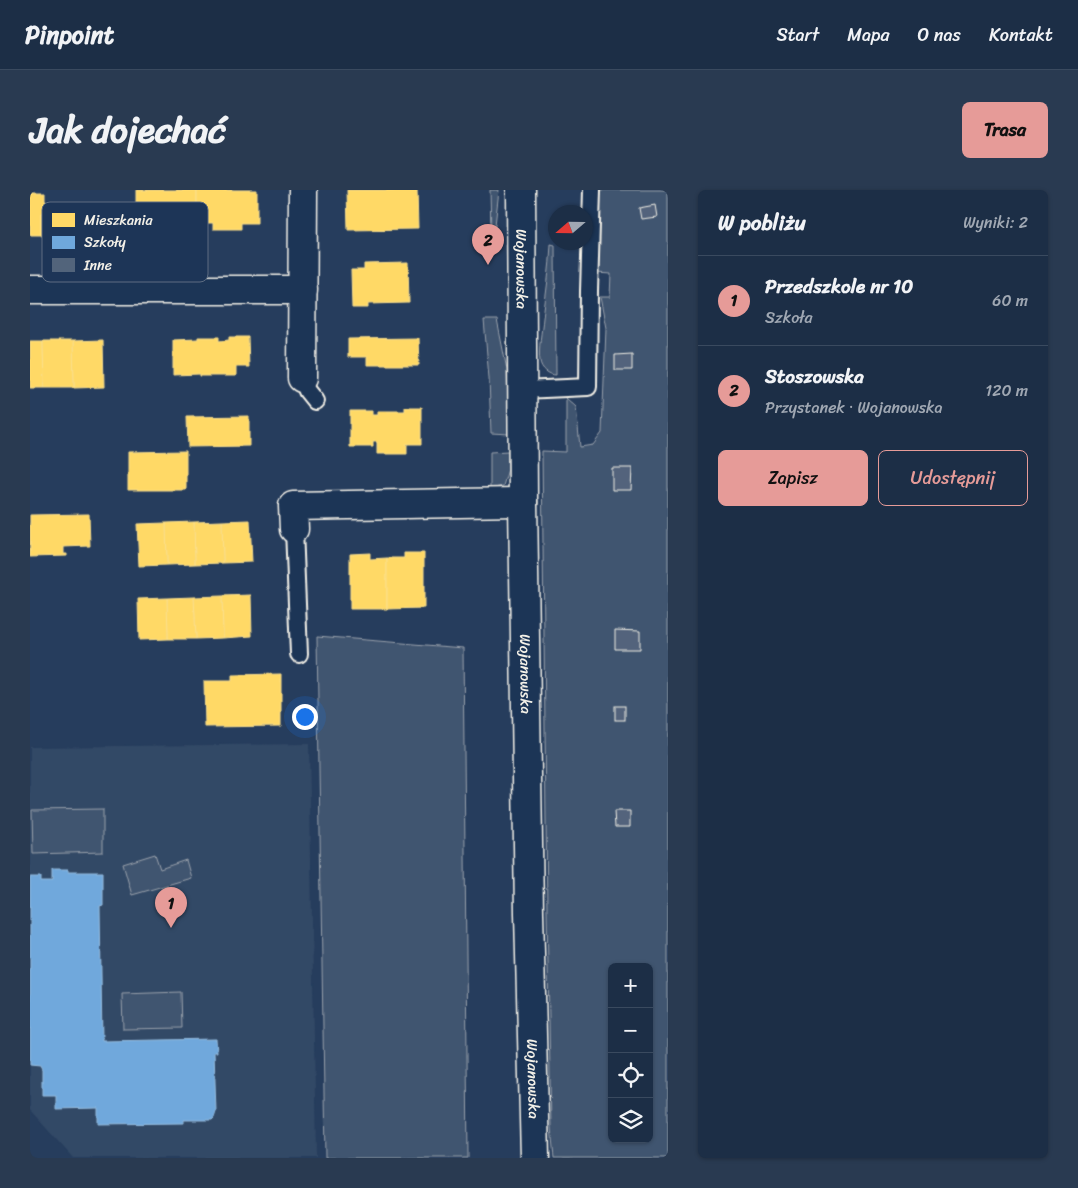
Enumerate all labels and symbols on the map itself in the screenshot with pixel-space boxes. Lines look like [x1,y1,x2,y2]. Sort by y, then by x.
legend [42,202,208,282]
north arrow [548,205,593,250]
text: Mieszkania [84,208,153,233]
pin: 2 [472,224,504,265]
street label: Wojanowska [508,229,535,310]
text: Szkoły [84,230,127,255]
text: Inne [83,253,112,278]
street label: Wojanowska [512,634,539,715]
your location [292,704,318,730]
pin: 1 [155,887,187,928]
street label: Wojanowska [519,1039,547,1120]

